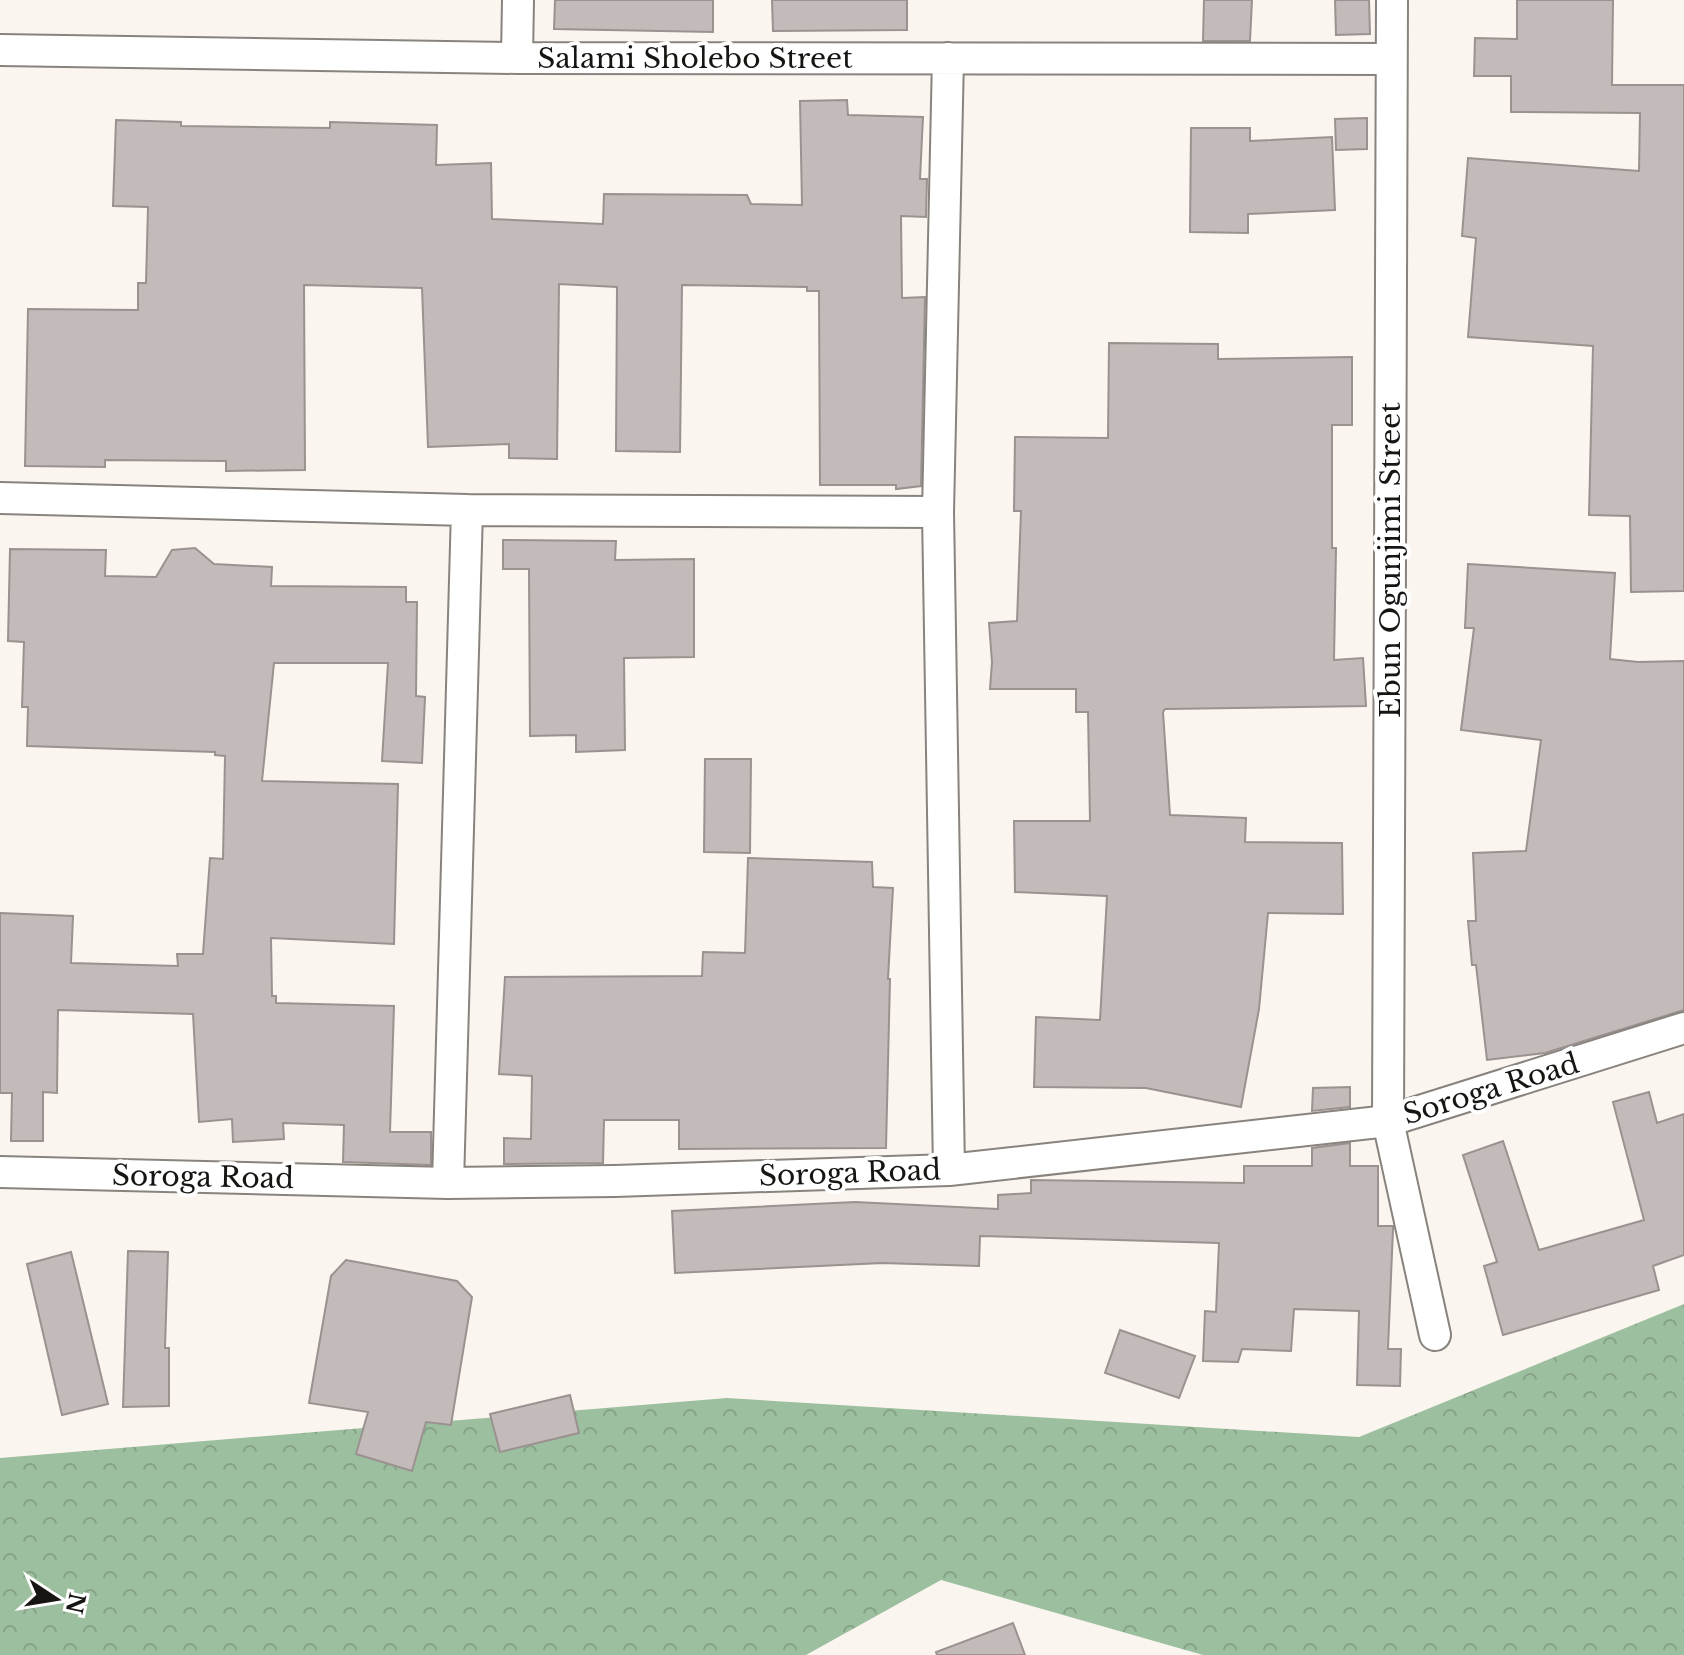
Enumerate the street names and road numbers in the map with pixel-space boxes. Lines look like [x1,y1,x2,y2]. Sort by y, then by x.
street label: Salami Sholebo Street [537,41,853,76]
street label: Ebun Ogunjimi Street [1373,402,1408,718]
street label: Soroga Road [1399,1046,1583,1132]
street label: Soroga Road [758,1152,942,1194]
street label: Soroga Road [112,1158,295,1196]

